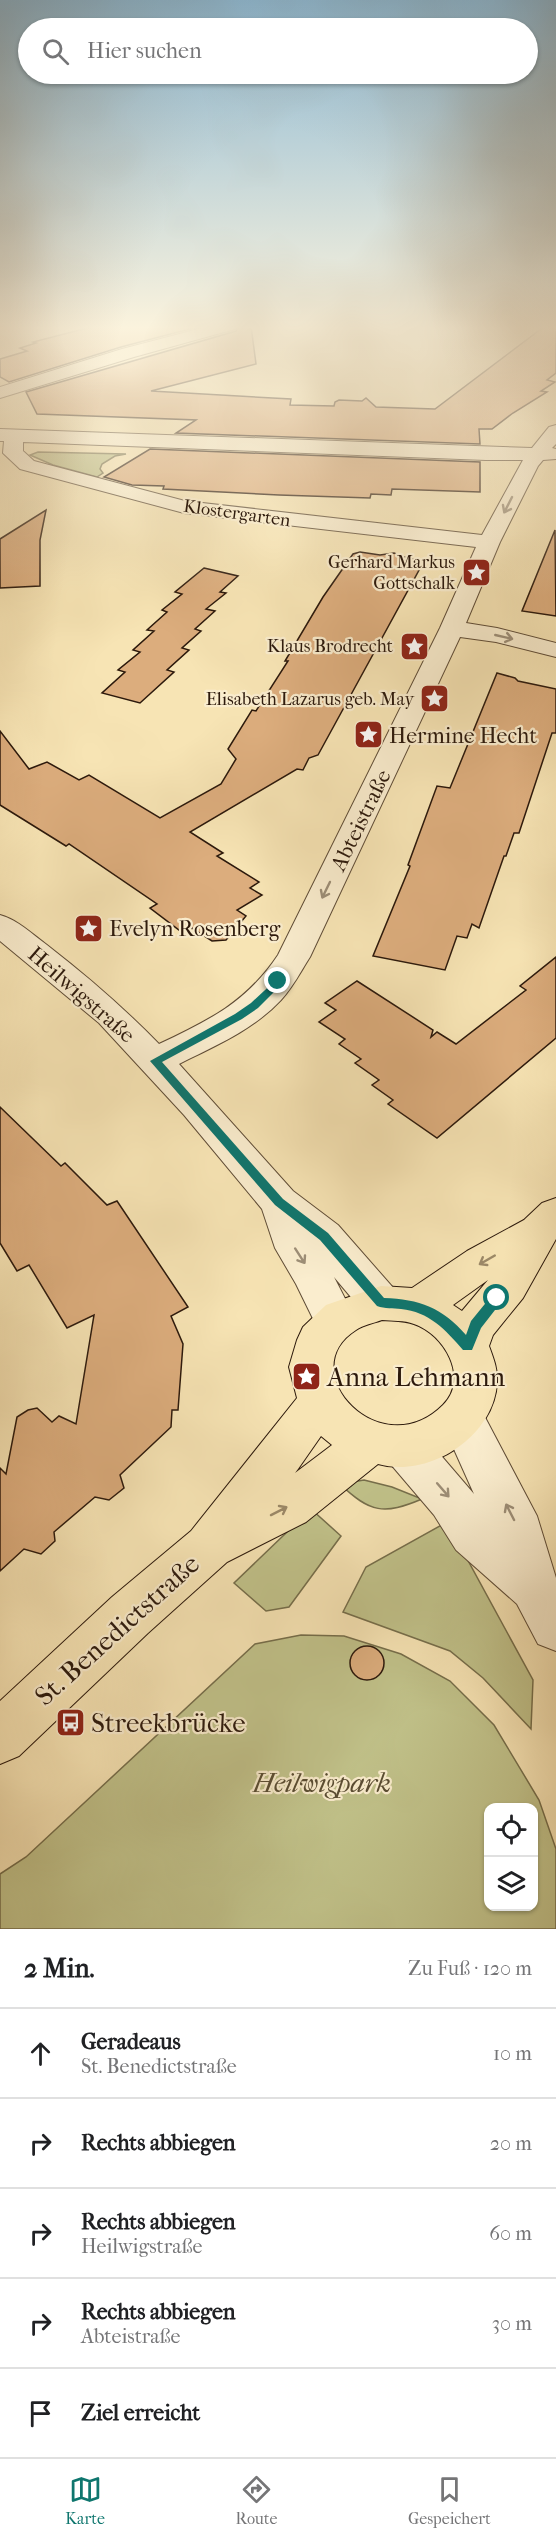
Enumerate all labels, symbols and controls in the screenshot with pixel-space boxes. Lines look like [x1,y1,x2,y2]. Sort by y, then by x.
search box [18,18,538,84]
icon: search [39,35,72,68]
text: Hier suchen [87,38,202,64]
street label: Klostergarten [182,496,292,531]
one-way arrow [502,496,513,514]
place label: Gerhard Markus Gottschalk [328,552,456,594]
place icon: Gerhard Markus Gottschalk [460,556,492,588]
place icon: Klaus Brodrecht [398,630,430,662]
one-way arrow [495,632,514,644]
place label: Klaus Brodrecht [267,636,394,657]
place icon: Elisabeth Lazarus geb. May [419,683,451,715]
place label: Elisabeth Lazarus geb. May [206,689,415,710]
place icon: Hermine Hecht [352,719,384,751]
place label: Hermine Hecht [389,723,537,749]
street label: Abteistraße [325,765,397,876]
one-way arrow [320,881,332,899]
place icon: Evelyn Rosenberg [72,912,104,944]
place label: Evelyn Rosenberg [109,916,280,942]
street label: Heilwigstraße [22,941,140,1048]
route end [264,967,290,993]
one-way arrow [294,1247,306,1264]
one-way arrow [479,1254,496,1266]
route start [483,1284,509,1310]
place icon: Anna Lehmann [290,1361,322,1393]
place label: Anna Lehmann [326,1361,506,1393]
one-way arrow [436,1482,450,1497]
one-way arrow [503,1503,515,1521]
one-way arrow [270,1505,288,1517]
street label: St. Benedictstraße [28,1548,206,1712]
bus stop icon: Streekbrücke [54,1707,86,1739]
place label: Streekbrücke [91,1707,246,1739]
park label: Heilwigpark [252,1767,391,1799]
map controls [484,1803,538,1911]
button: locate [484,1803,538,1857]
button: layers [484,1857,538,1911]
text: 2 Min. [24,1953,95,1984]
text: Zu Fuß · 120 m [408,1957,532,1980]
text: Geradeaus [81,2029,181,2055]
icon: ahead [24,2037,57,2070]
text: 10 m [493,2042,532,2065]
text: St. Benedictstraße [81,2055,237,2078]
icon: right [24,2127,57,2160]
text: Rechts abbiegen [81,2130,236,2156]
text: 20 m [490,2132,532,2155]
text: Rechts abbiegen [81,2209,236,2235]
icon: right [24,2217,57,2250]
text: 60 m [489,2222,532,2245]
text: Heilwigstraße [81,2235,202,2258]
text: Rechts abbiegen [81,2299,236,2325]
icon: right [24,2307,57,2340]
text: 30 m [492,2312,532,2335]
text: Abteistraße [81,2325,180,2348]
icon: arrive [24,2397,57,2430]
text: Ziel erreicht [81,2400,200,2426]
tab: Karte [65,2473,105,2528]
tab: Route [235,2473,277,2528]
tab: Gespeichert [408,2473,491,2528]

